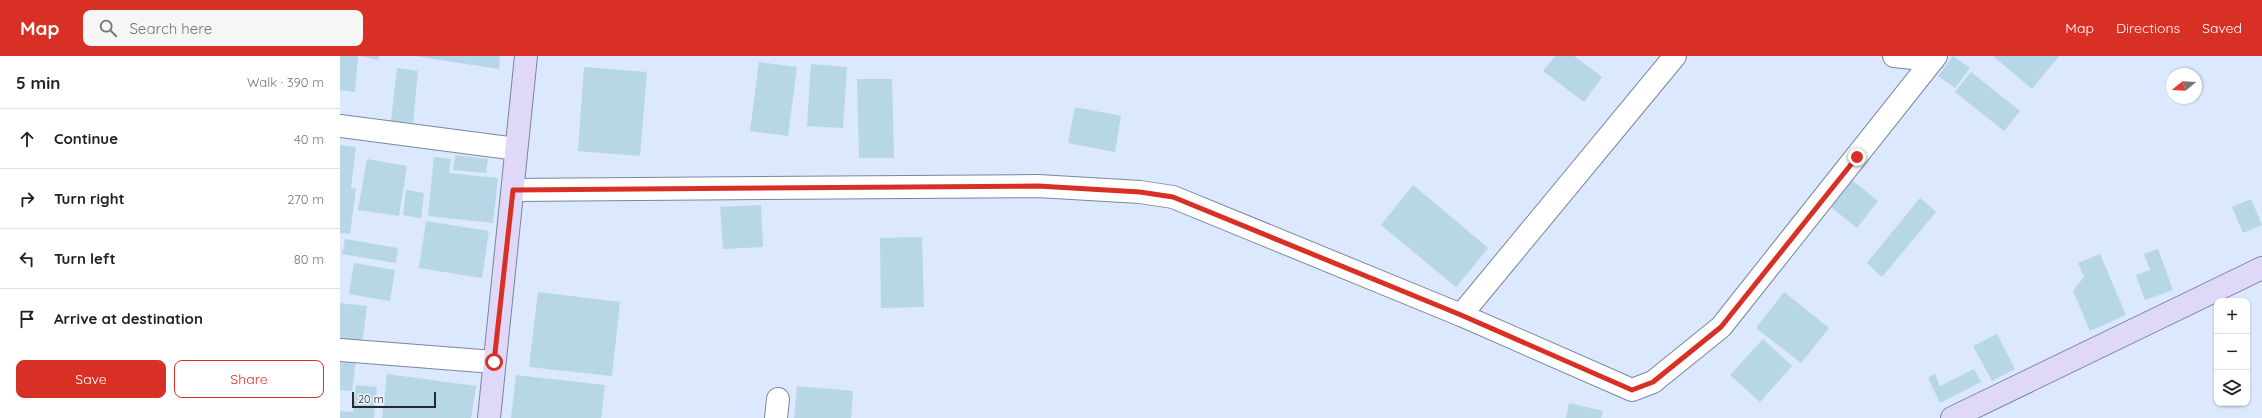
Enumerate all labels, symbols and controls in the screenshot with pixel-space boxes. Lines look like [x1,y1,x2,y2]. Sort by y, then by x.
search box [83,10,363,46]
text: Map [20,16,59,40]
icon: search [97,17,119,39]
text: Search here [129,19,212,38]
text: Map [2065,19,2094,37]
text: Directions [2116,19,2180,37]
text: Saved [2202,19,2242,37]
north arrow [2166,68,2202,104]
text: 5 min [16,72,60,93]
text: Walk · 390 m [247,74,324,90]
icon: ahead [16,128,38,150]
text: Continue [54,129,118,148]
text: 40 m [294,131,324,147]
route end [1848,148,1866,166]
icon: right [16,188,38,210]
text: Turn right [54,189,125,208]
text: 270 m [287,191,324,207]
icon: left [16,248,38,270]
text: Turn left [54,249,116,268]
text: 80 m [294,251,324,267]
map controls [2214,298,2250,406]
button: + [2214,298,2250,334]
icon: arrive [16,308,38,330]
text: Arrive at destination [54,309,203,328]
button: − [2214,334,2250,370]
route start [485,353,503,371]
button: Save [16,360,166,398]
button: Share [174,360,324,398]
button: layers [2214,370,2250,406]
scale bar [352,390,436,409]
text: 20 m [358,392,384,406]

